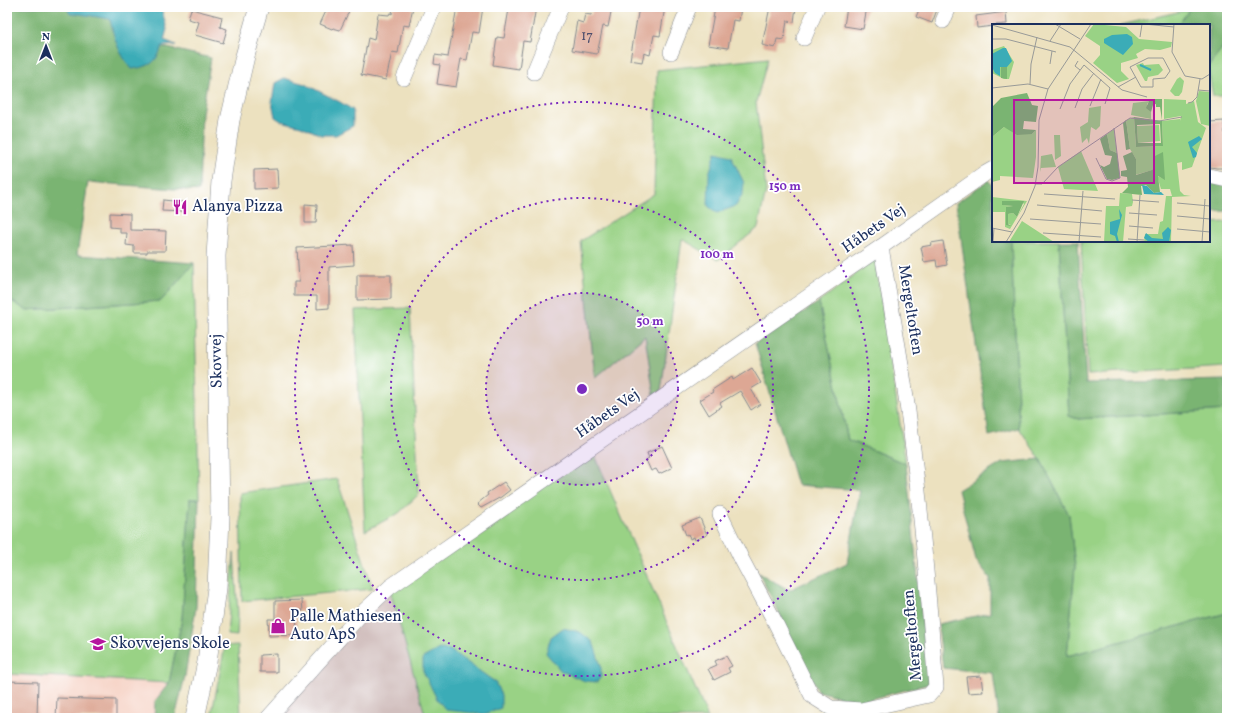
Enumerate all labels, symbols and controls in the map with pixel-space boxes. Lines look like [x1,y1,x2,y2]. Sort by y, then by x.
inset map [992,24,1210,242]
north arrow [26,26,66,66]
house number: 17 [581,27,593,46]
text: N [42,30,50,45]
text: 150 m [769,179,801,195]
place label: Alanya Pizza [192,196,283,218]
restaurant icon: Alanya Pizza [171,198,189,216]
street label: Håbets Vej [838,199,910,259]
text: 100 m [700,247,734,263]
street label: Mergeltoften [892,263,928,357]
text: 50 m [636,314,664,330]
street label: Skovvej [206,334,228,388]
centre of rings [575,382,589,396]
street label: Håbets Vej [572,384,644,444]
street label: Mergeltoften [898,589,928,681]
place label: Palle Mathiesen Auto ApS [290,606,402,646]
shop icon: Palle Mathiesen Auto ApS [269,617,287,635]
place label: Skovvejens Skole [110,633,230,655]
school or university icon: Skovvejens Skole [89,635,107,653]

